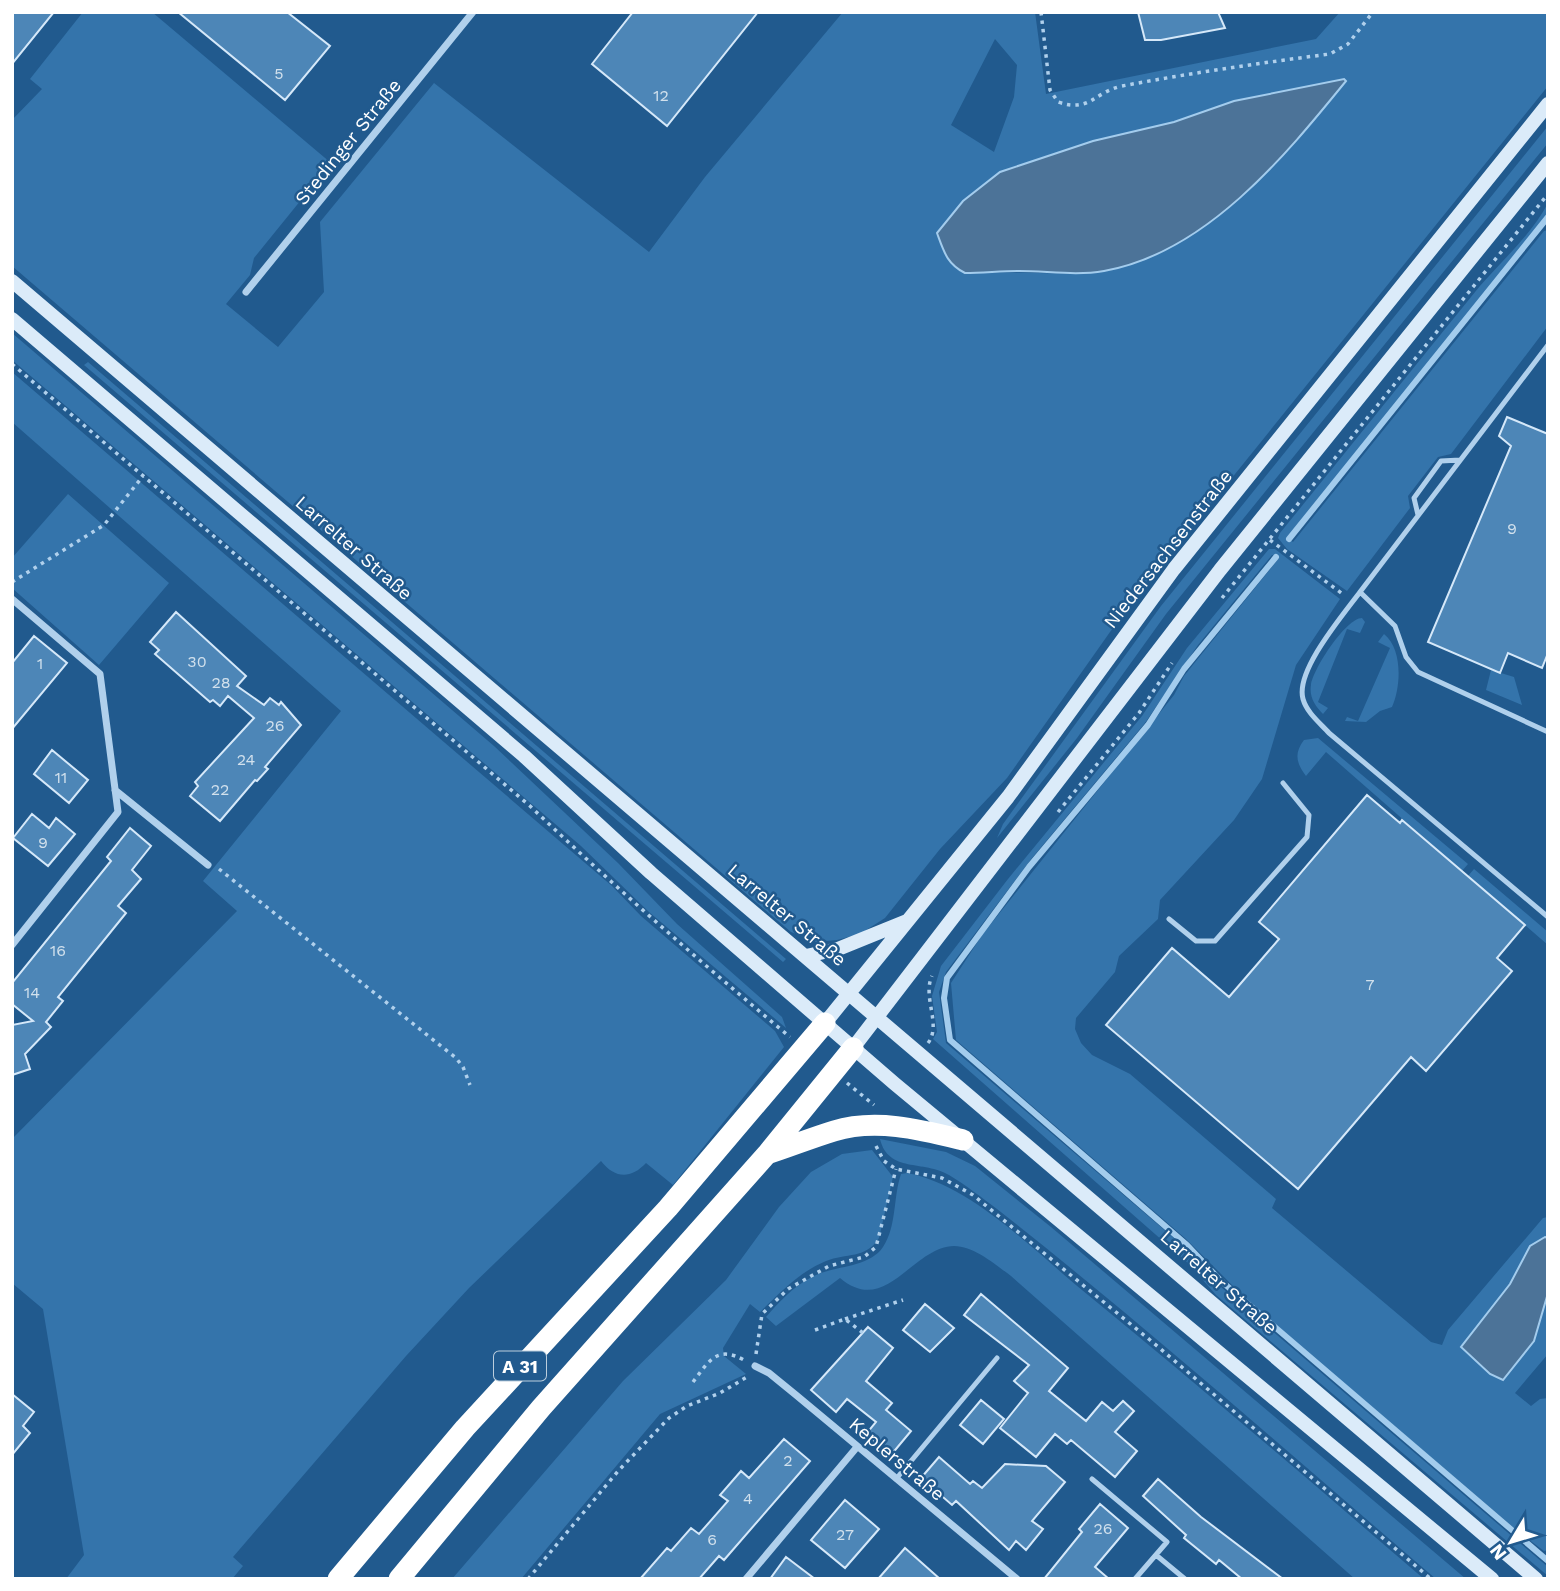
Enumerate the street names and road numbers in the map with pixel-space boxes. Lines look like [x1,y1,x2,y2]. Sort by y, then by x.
street label: Stedinger Straße [290,74,406,210]
street label: Niedersachsenstraße [1099,465,1237,633]
street label: Larrelter Straße [291,491,417,605]
street label: Larrelter Straße [723,859,851,971]
street label: Larrelter Straße [1156,1225,1282,1339]
road number: A 31 [494,1352,546,1380]
street label: Keplerstraße [845,1412,949,1506]

